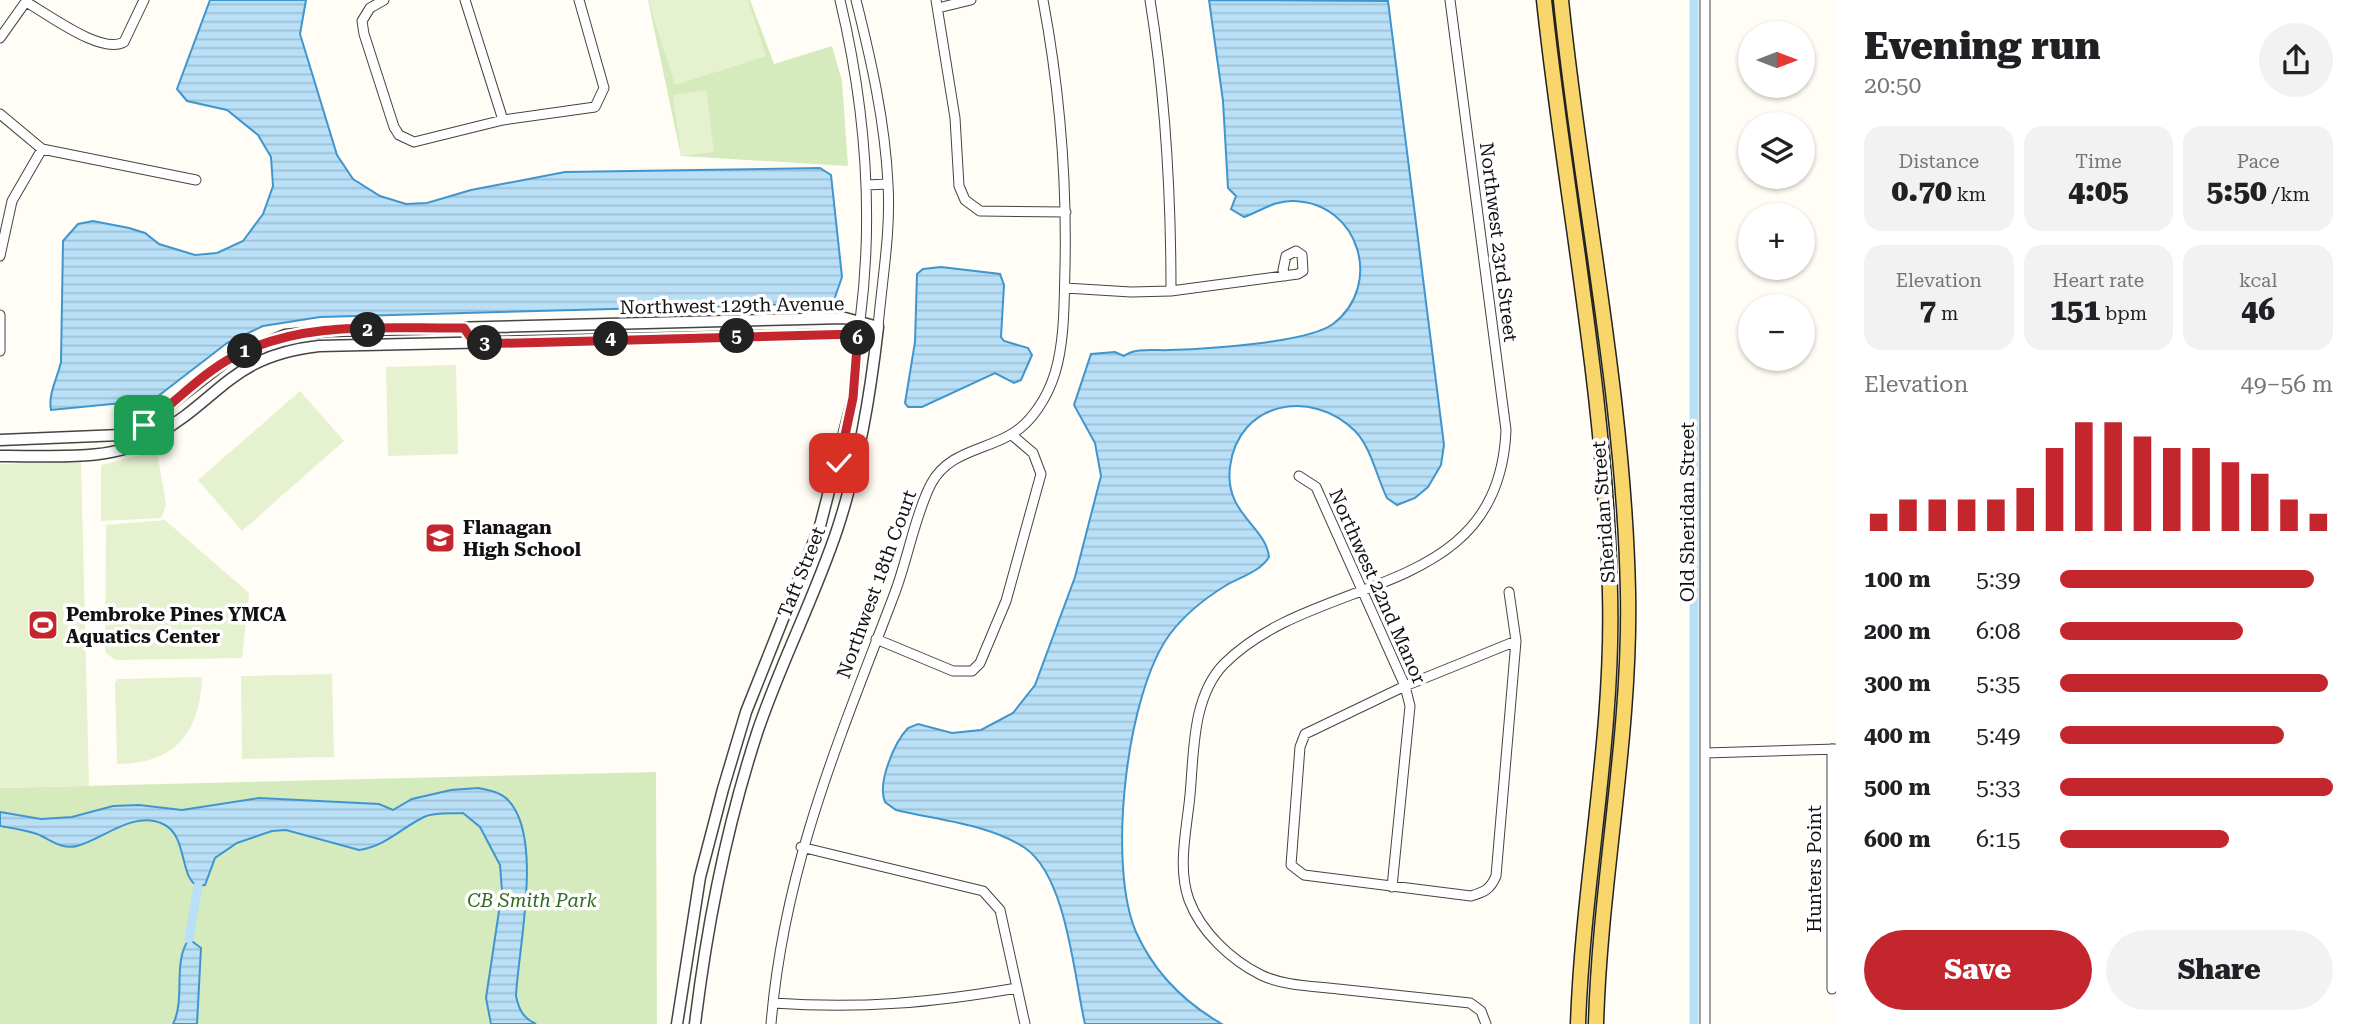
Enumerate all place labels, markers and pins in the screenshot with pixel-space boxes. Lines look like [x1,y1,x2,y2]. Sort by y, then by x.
pin: 2 [350,312,386,348]
pin: 5 [720,318,754,354]
pin: 6 [840,320,876,356]
pin: 4 [594,322,628,356]
pin: 3 [468,326,503,360]
pin: 1 [228,334,262,368]
pin [114,395,174,455]
pin [809,433,869,493]
place label: Flanagan High School [463,516,581,561]
school or university icon: Flanagan High School [423,521,457,555]
place label: Pembroke Pines YMCA Aquatics Center [66,603,287,648]
sports icon: Pembroke Pines YMCA Aquatics Center [26,608,60,642]

